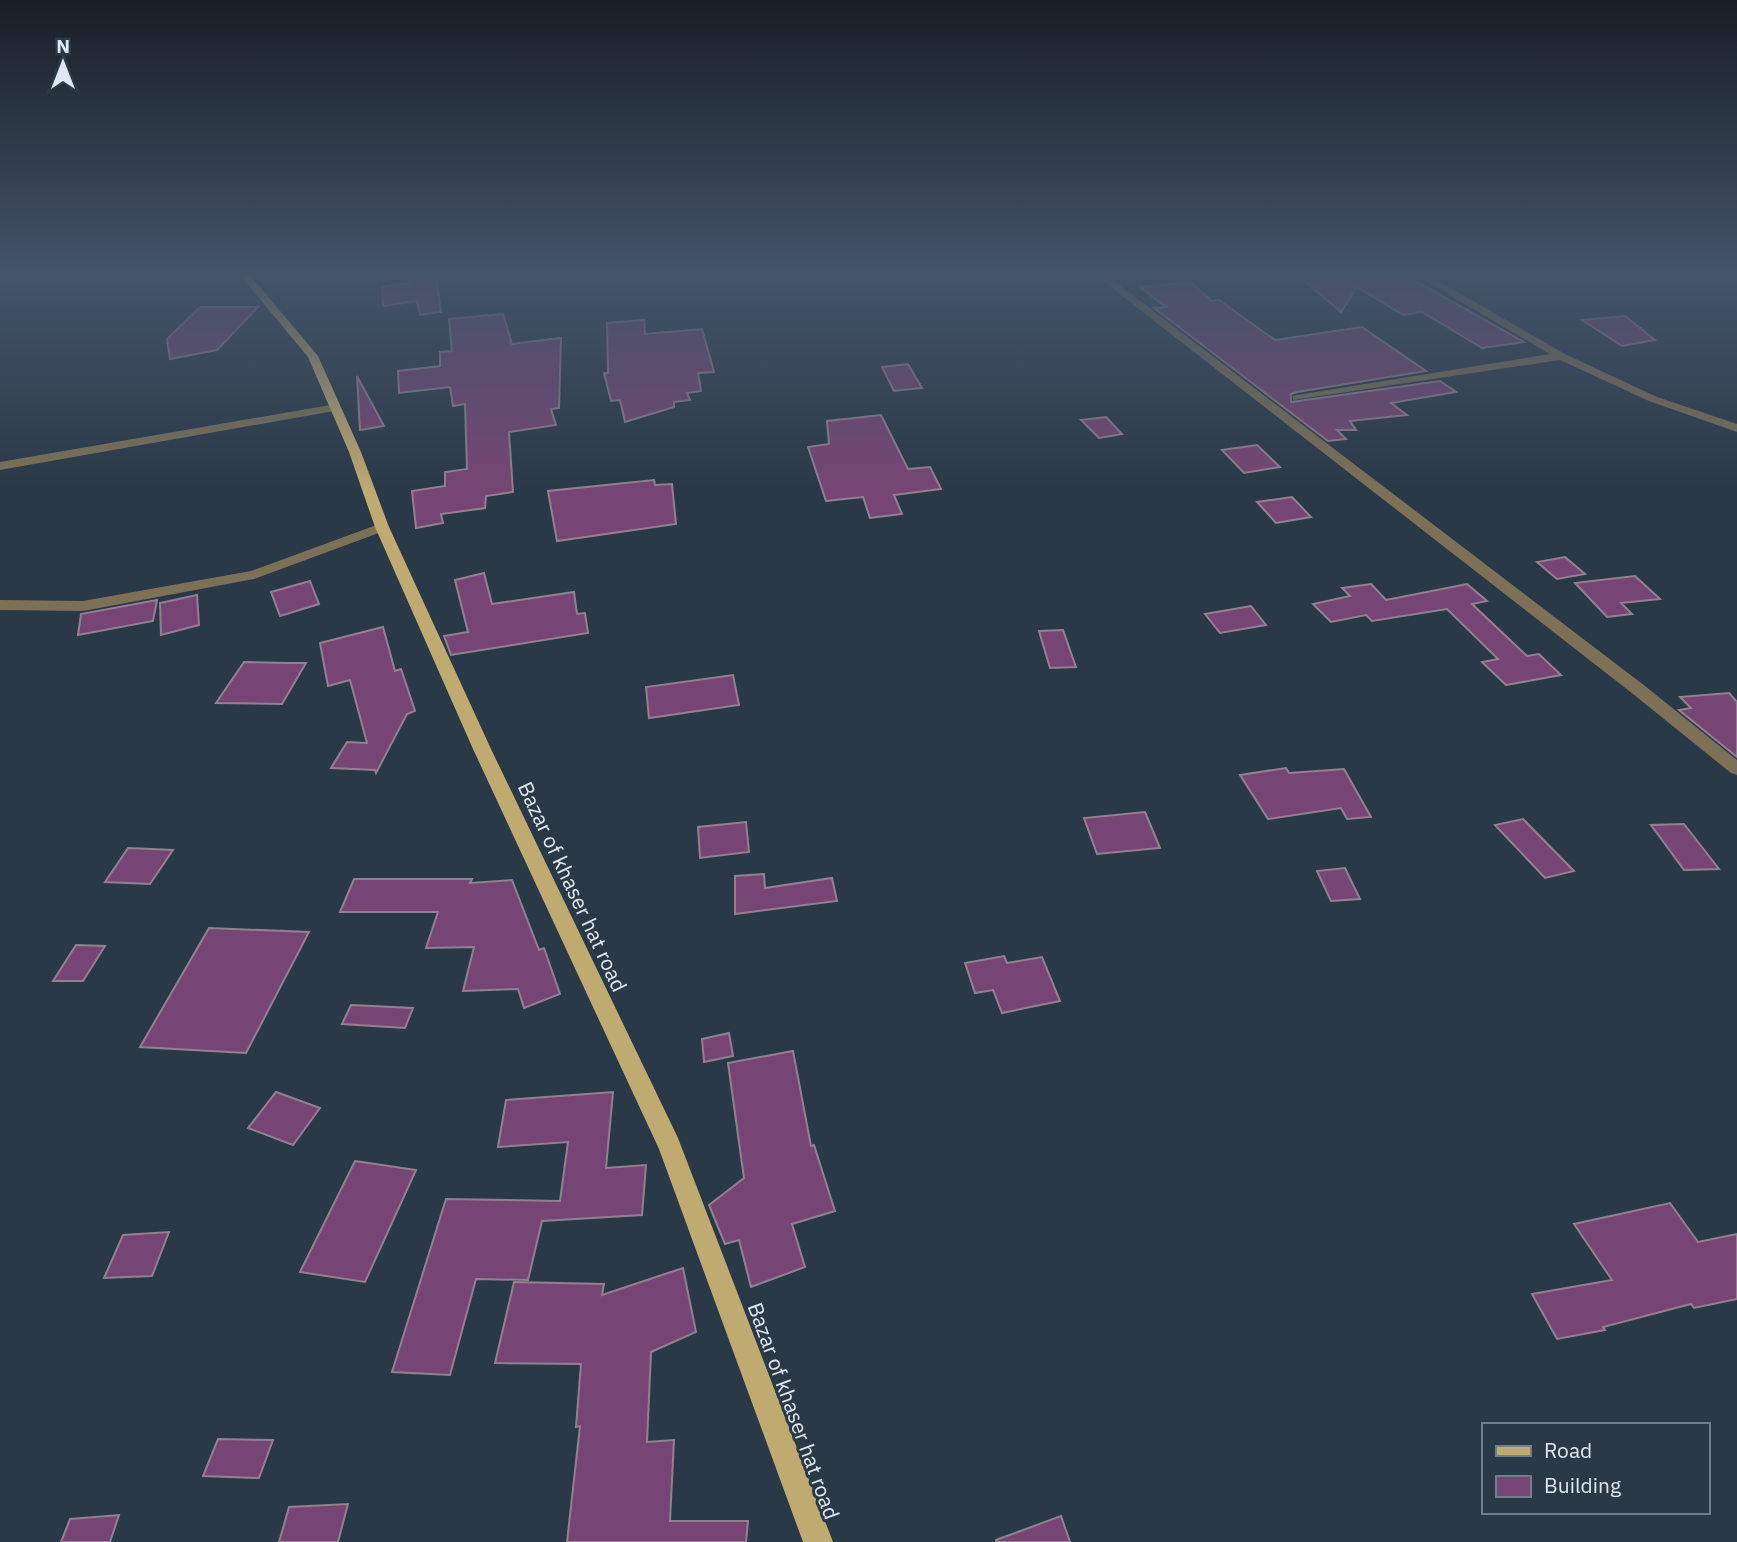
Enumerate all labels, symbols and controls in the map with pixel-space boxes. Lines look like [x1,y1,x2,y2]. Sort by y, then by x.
north arrow [28,28,98,98]
text: N [56,34,70,58]
street label: Bazar of khaser hat road [512,777,634,996]
street label: Bazar of khaser hat road [742,1298,846,1523]
legend [1482,1423,1709,1514]
text: Road [1544,1436,1592,1464]
text: Building [1544,1471,1621,1499]

